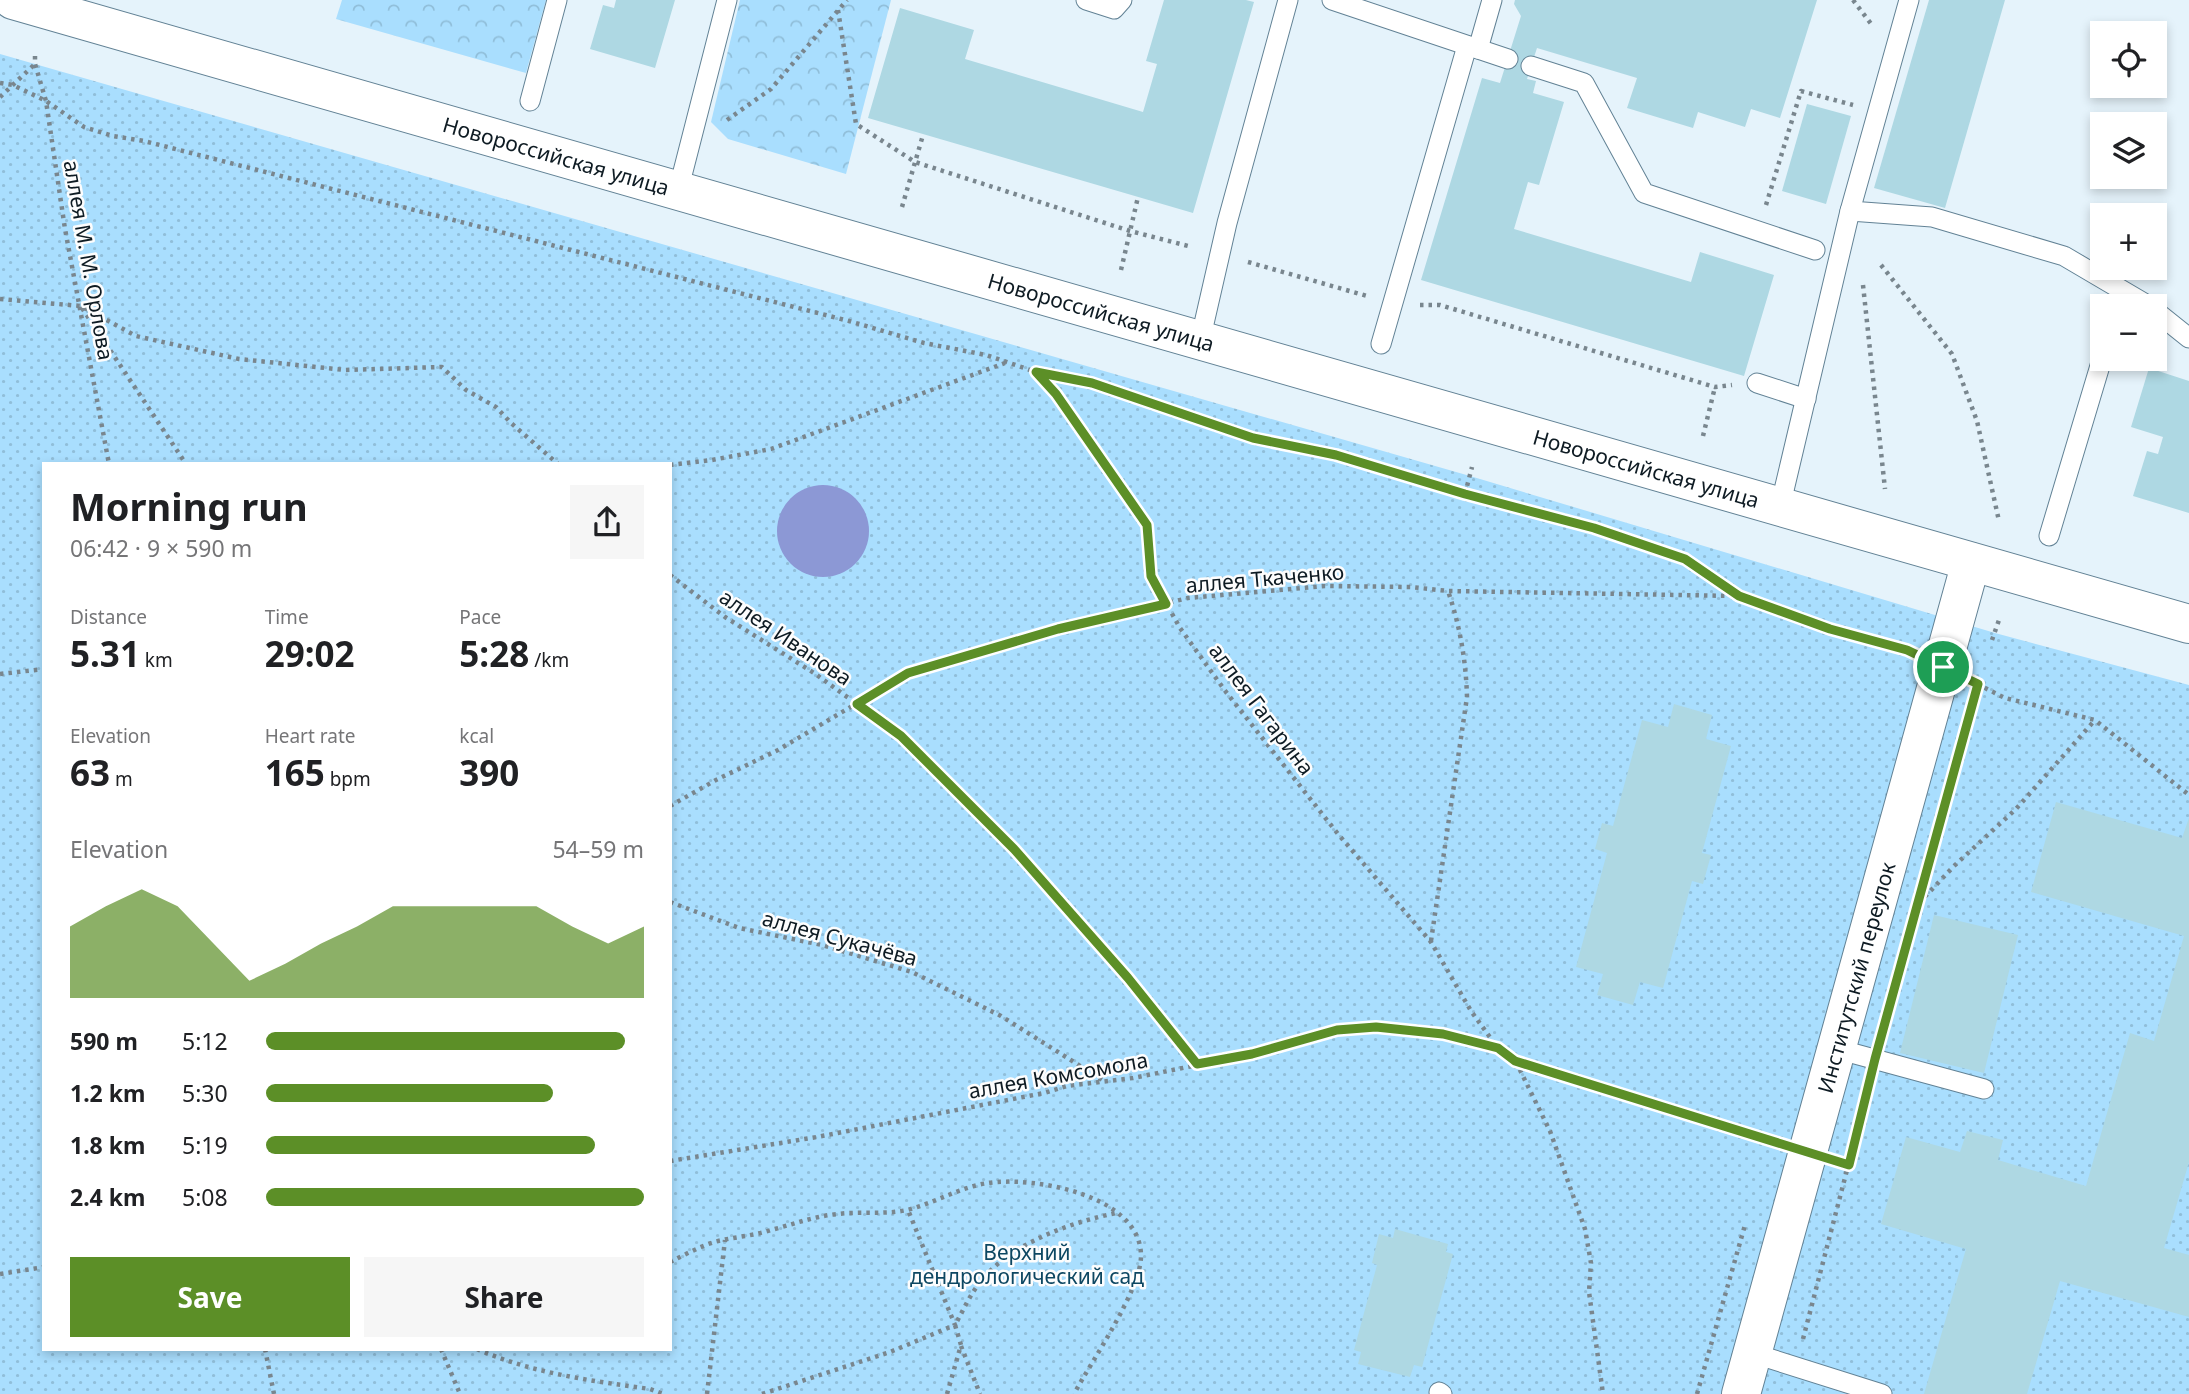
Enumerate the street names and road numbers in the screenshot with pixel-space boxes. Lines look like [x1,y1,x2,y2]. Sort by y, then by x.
street label: Новороссийская улица [440,110,673,201]
street label: аллея М. М. Орлова [58,158,120,362]
street label: Новороссийская улица [985,266,1218,358]
street label: Новороссийская улица [1530,423,1763,514]
street label: аллея Ткаченко [1185,557,1345,599]
street label: аллея Иванова [715,582,857,692]
street label: аллея Гагарина [1203,637,1321,781]
street label: Институтский переулок [1811,859,1901,1096]
street label: аллея Сукачёва [759,904,921,972]
street label: аллея Комсомола [966,1045,1150,1105]

